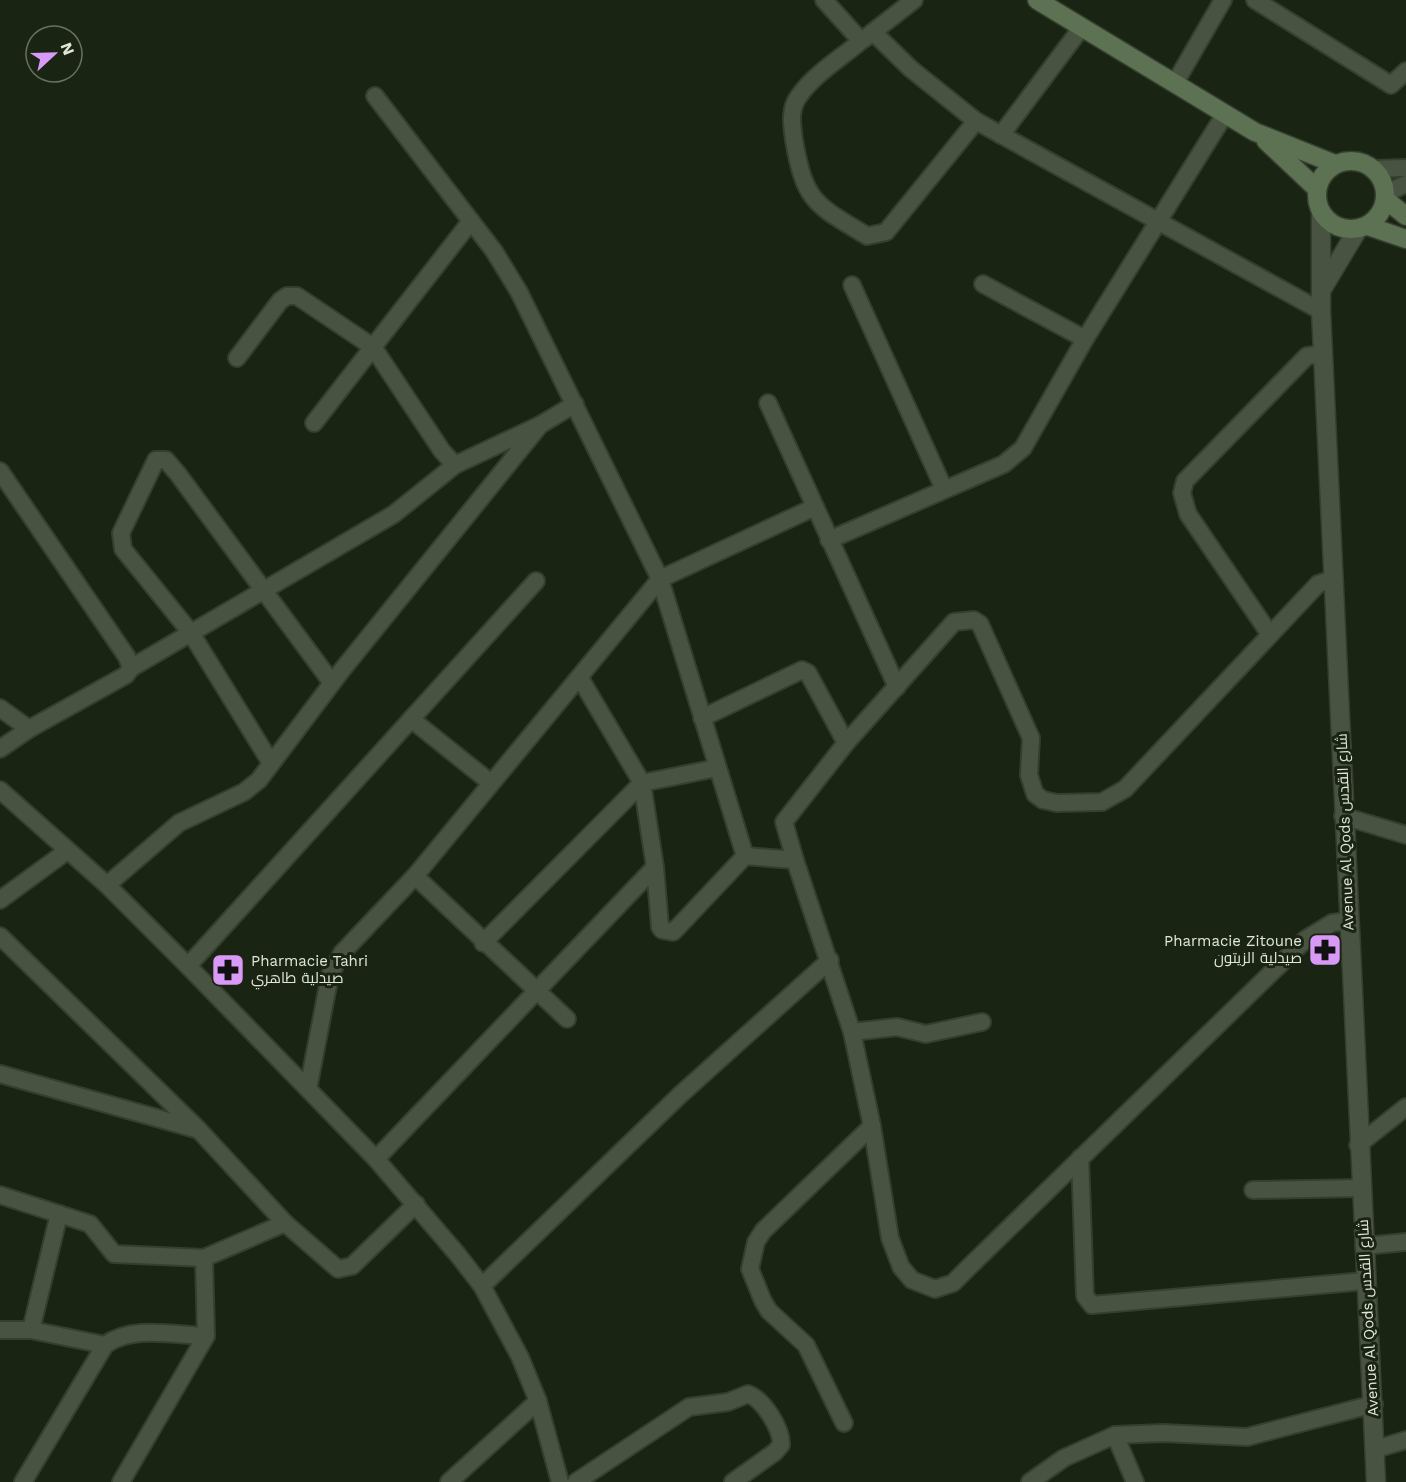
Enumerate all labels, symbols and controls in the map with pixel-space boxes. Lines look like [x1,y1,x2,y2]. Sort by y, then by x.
north arrow [24,24,84,84]
text: N [56,40,78,58]
street label: Avenue Al Qods شارع القدس [1333,733,1359,931]
place label: Pharmacie Zitoune صيدلية الزيتون [1164,932,1302,968]
pharmacy icon: Pharmacie Zitoune صيدلية الزيتون [1307,932,1343,968]
pharmacy icon: Pharmacie Tahri صيدلية طاهري [210,952,246,988]
place label: Pharmacie Tahri صيدلية طاهري [251,952,368,990]
street label: Avenue Al Qods شارع القدس [1354,1219,1384,1417]

